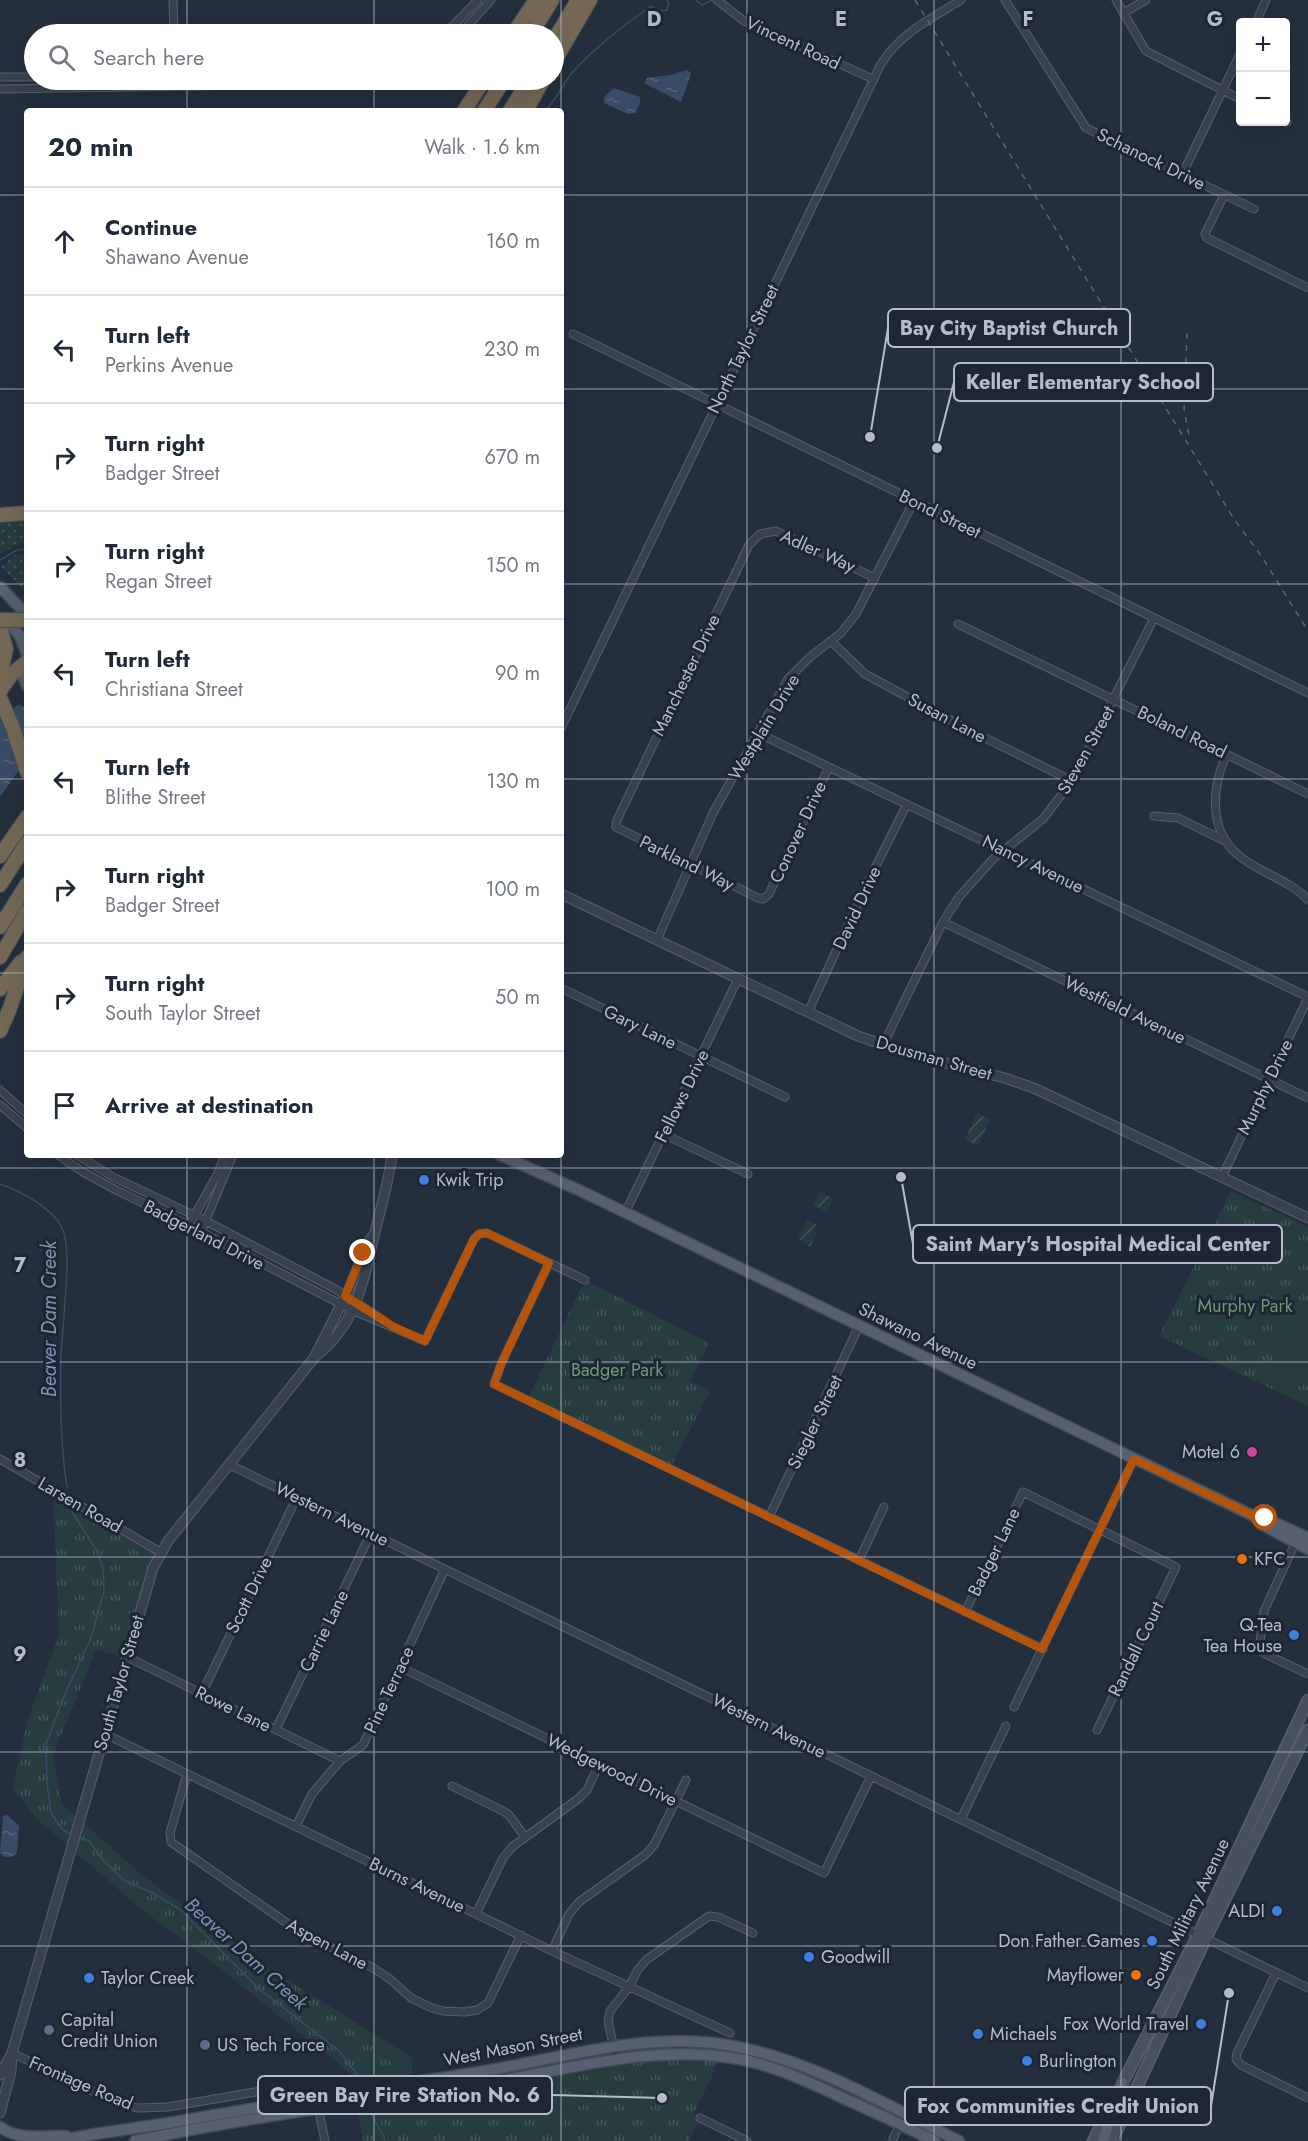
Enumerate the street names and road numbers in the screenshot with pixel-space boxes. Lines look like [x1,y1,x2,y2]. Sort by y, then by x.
street label: Vincent Road [741,10,845,76]
street label: Schanock Drive [1092,121,1210,197]
street label: North Taylor Street [700,279,786,418]
street label: Bond Street [895,483,986,545]
street label: Adler Way [776,523,860,579]
street label: Manchester Drive [645,610,727,740]
street label: Westplain Drive [722,669,806,785]
street label: Susan Lane [903,686,991,750]
street label: Boland Road [1133,699,1231,765]
street label: Steven Street [1051,700,1121,799]
street label: Conover Drive [763,777,833,887]
street label: Nancy Avenue [978,828,1088,900]
street label: Parkland Way [635,829,739,897]
street label: David Drive [826,862,888,954]
street label: Westfield Avenue [1060,969,1190,1051]
street label: Gary Lane [599,998,681,1056]
street label: Dousman Street [873,1029,996,1087]
street label: Murphy Drive [1231,1035,1299,1139]
street label: Fellows Drive [648,1045,716,1147]
street label: Badgerland Drive [139,1193,269,1277]
street label: Shawano Avenue [854,1296,982,1376]
street label: Siegler Street [781,1370,849,1474]
street label: Larsen Road [33,1470,127,1540]
street label: Western Avenue [271,1475,393,1553]
street label: Badger Lane [961,1503,1027,1601]
street label: Scott Drive [219,1552,279,1638]
street label: Carrie Lane [293,1586,355,1676]
street label: Randall Court [1102,1596,1171,1701]
street label: South Taylor Street [87,1612,151,1754]
street label: Pine Terrace [357,1642,421,1738]
street label: Rowe Lane [191,1679,275,1739]
street label: Western Avenue [708,1687,830,1765]
street label: Wedgewood Drive [542,1727,682,1813]
street label: South Military Avenue [1140,1834,1236,1994]
street label: Burns Avenue [365,1851,469,1919]
street label: Aspen Lane [282,1912,372,1976]
street label: West Mason Street [441,2021,585,2073]
street label: Frontage Road [25,2049,137,2117]

